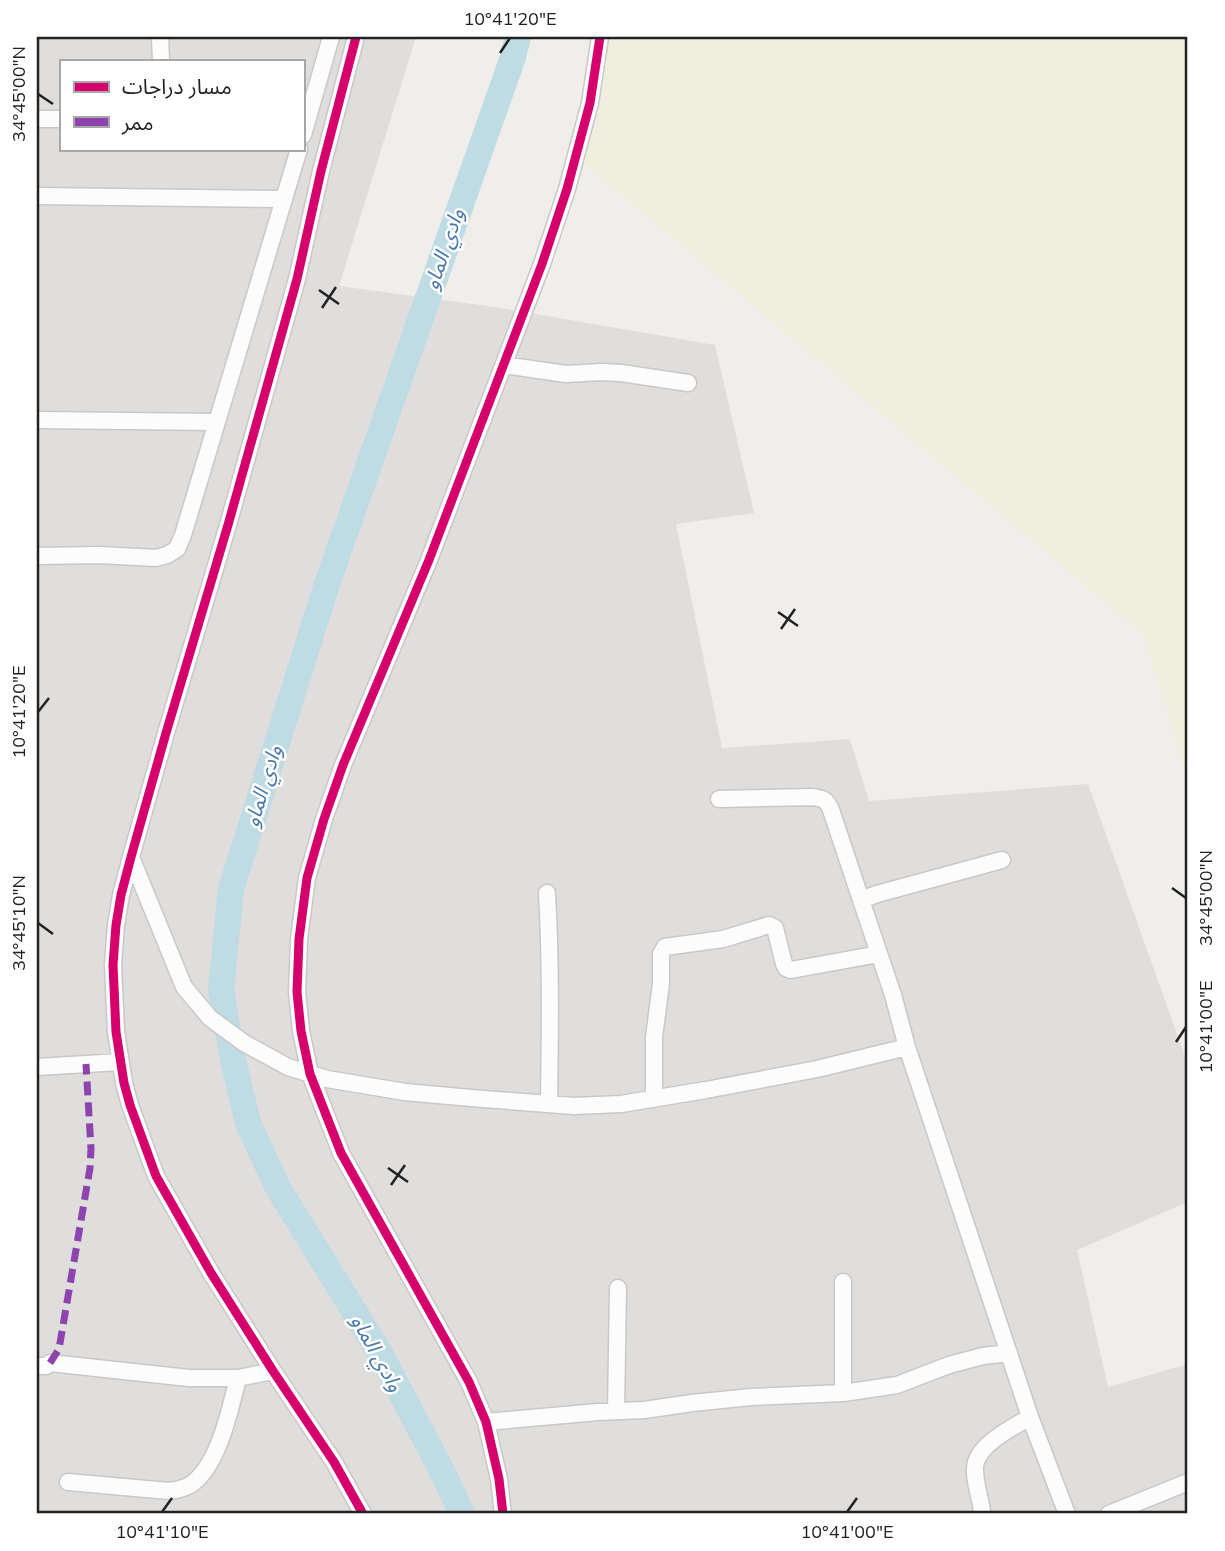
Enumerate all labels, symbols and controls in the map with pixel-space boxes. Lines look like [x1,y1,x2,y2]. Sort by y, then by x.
text: 10°41'20"E [463,7,557,30]
text: 34°45'00"N [7,46,30,142]
legend [60,60,304,150]
text: مسار دراجات [122,73,232,99]
text: ممر [121,109,153,135]
water label: وادي الماو [417,205,473,294]
text: 10°41'20"E [7,665,30,759]
water label: وادي الماو [237,742,290,831]
text: 34°45'00"N [1194,850,1217,946]
text: 34°45'10"N [7,875,30,971]
text: 10°41'00"E [1194,980,1217,1074]
water label: وادي الماو [343,1310,410,1397]
text: 10°41'10"E [115,1520,209,1543]
text: 10°41'00"E [800,1520,894,1543]

